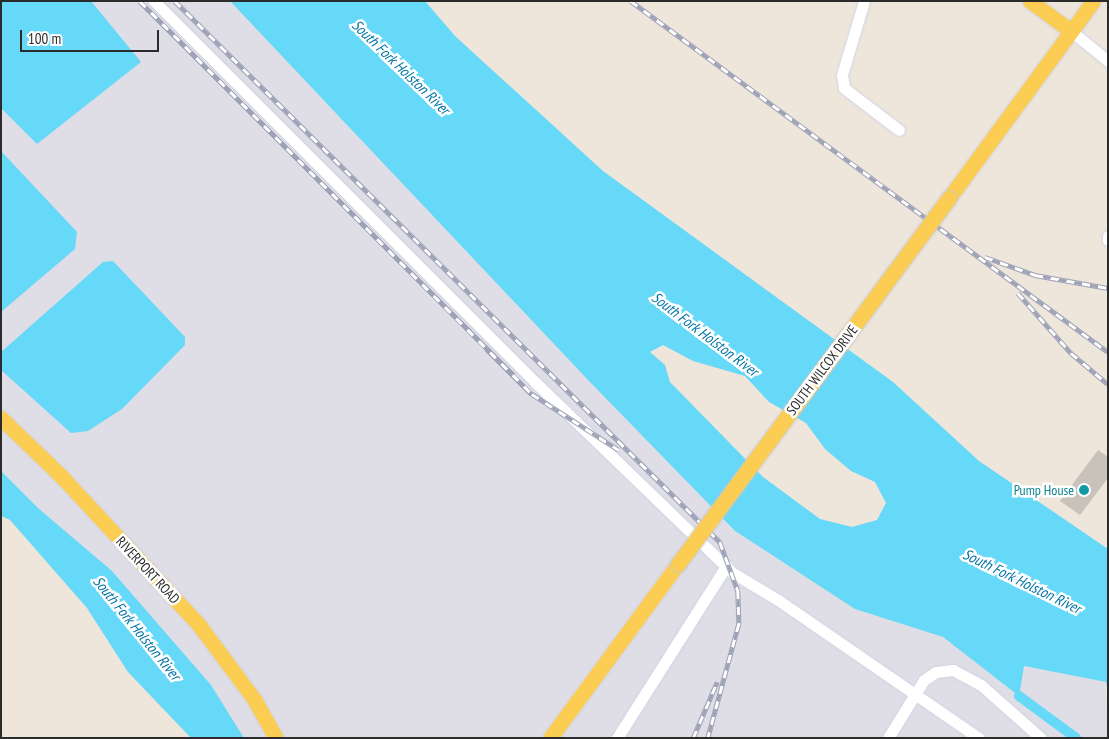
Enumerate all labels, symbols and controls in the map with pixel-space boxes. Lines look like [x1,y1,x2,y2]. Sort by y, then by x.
water label: South Fork Holston River [348,16,454,118]
scale bar [22,20,161,52]
text: 100 m [28,29,61,48]
water label: South Fork Holston River [648,288,762,380]
street label: SOUTH WILCOX DRIVE [783,322,861,418]
place label: Pump House [1014,482,1074,498]
marker: Pump House [1078,484,1090,496]
street label: RIVERPORT ROAD [113,533,183,607]
water label: South Fork Holston River [960,545,1084,617]
water label: South Fork Holston River [89,572,185,684]

